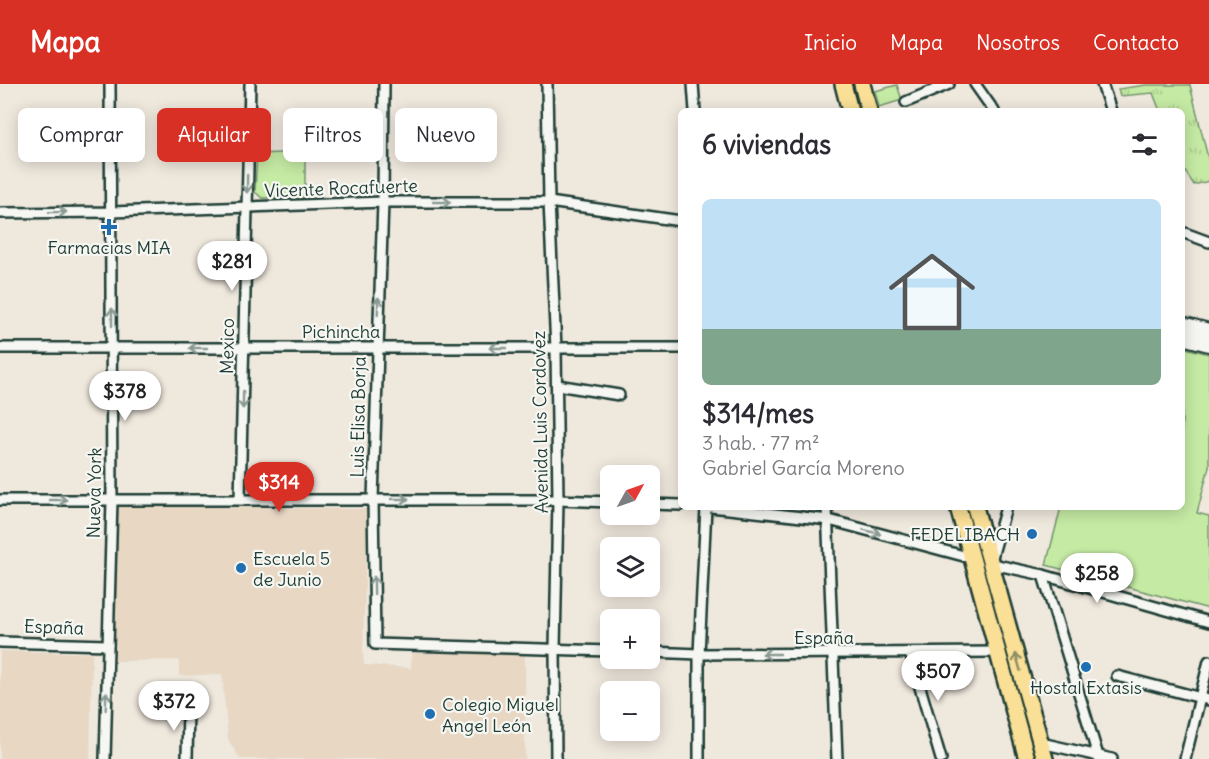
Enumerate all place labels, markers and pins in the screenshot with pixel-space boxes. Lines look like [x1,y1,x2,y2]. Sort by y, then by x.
marker: Farmacias MIA [102,220,116,234]
place label: Farmacias MIA [48,236,170,259]
pin: $281 [196,241,268,292]
pin: $378 [89,371,161,422]
pin: $314 [243,462,315,513]
place label: FEDELIBACH [910,523,1020,546]
marker: FEDELIBACH [1025,527,1039,541]
place label: Escuela 5 de Junio [253,547,330,591]
pin: $258 [1061,553,1133,604]
marker: Escuela 5 de Junio [234,561,248,575]
pin: $507 [902,651,974,702]
marker: Hostal Extasis [1079,660,1093,674]
place label: Hostal Extasis [1030,676,1142,699]
pin: $372 [138,681,210,732]
place label: Colegio Miguel Angel León [442,693,559,737]
marker: Colegio Miguel Angel León [423,707,437,721]

